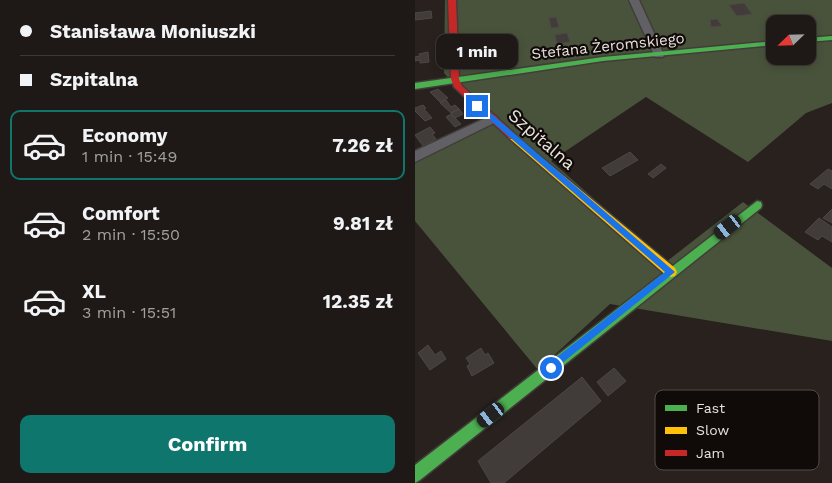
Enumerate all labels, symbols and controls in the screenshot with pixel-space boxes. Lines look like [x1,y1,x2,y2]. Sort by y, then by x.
north arrow [766,15,816,65]
map controls [766,15,816,65]
text: Stanisława Moniuszki [50,20,256,43]
street label: Stefana Żeromskiego [531,29,685,63]
callout: 1 min [436,34,518,68]
text: 1 min [456,42,498,61]
text: Szpitalna [50,68,138,91]
route end [466,95,488,117]
street label: Szpitalna [504,104,580,174]
icon: car [22,123,67,168]
text: Economy [82,124,167,147]
text: 7.26 zł [332,134,393,157]
text: 1 min · 15:49 [82,147,177,166]
icon: car [22,201,67,246]
text: Comfort [82,202,160,225]
text: 9.81 zł [333,212,393,235]
car [711,212,744,242]
text: 2 min · 15:50 [82,225,180,244]
icon: car [22,279,67,324]
text: XL [82,280,106,303]
text: 12.35 zł [323,290,393,313]
text: 3 min · 15:51 [82,303,176,322]
route start [540,357,562,379]
legend [655,390,819,470]
car [474,400,507,430]
text: Fast [696,400,725,416]
button: Confirm [20,415,395,473]
text: Slow [696,422,729,438]
text: Jam [696,445,725,461]

